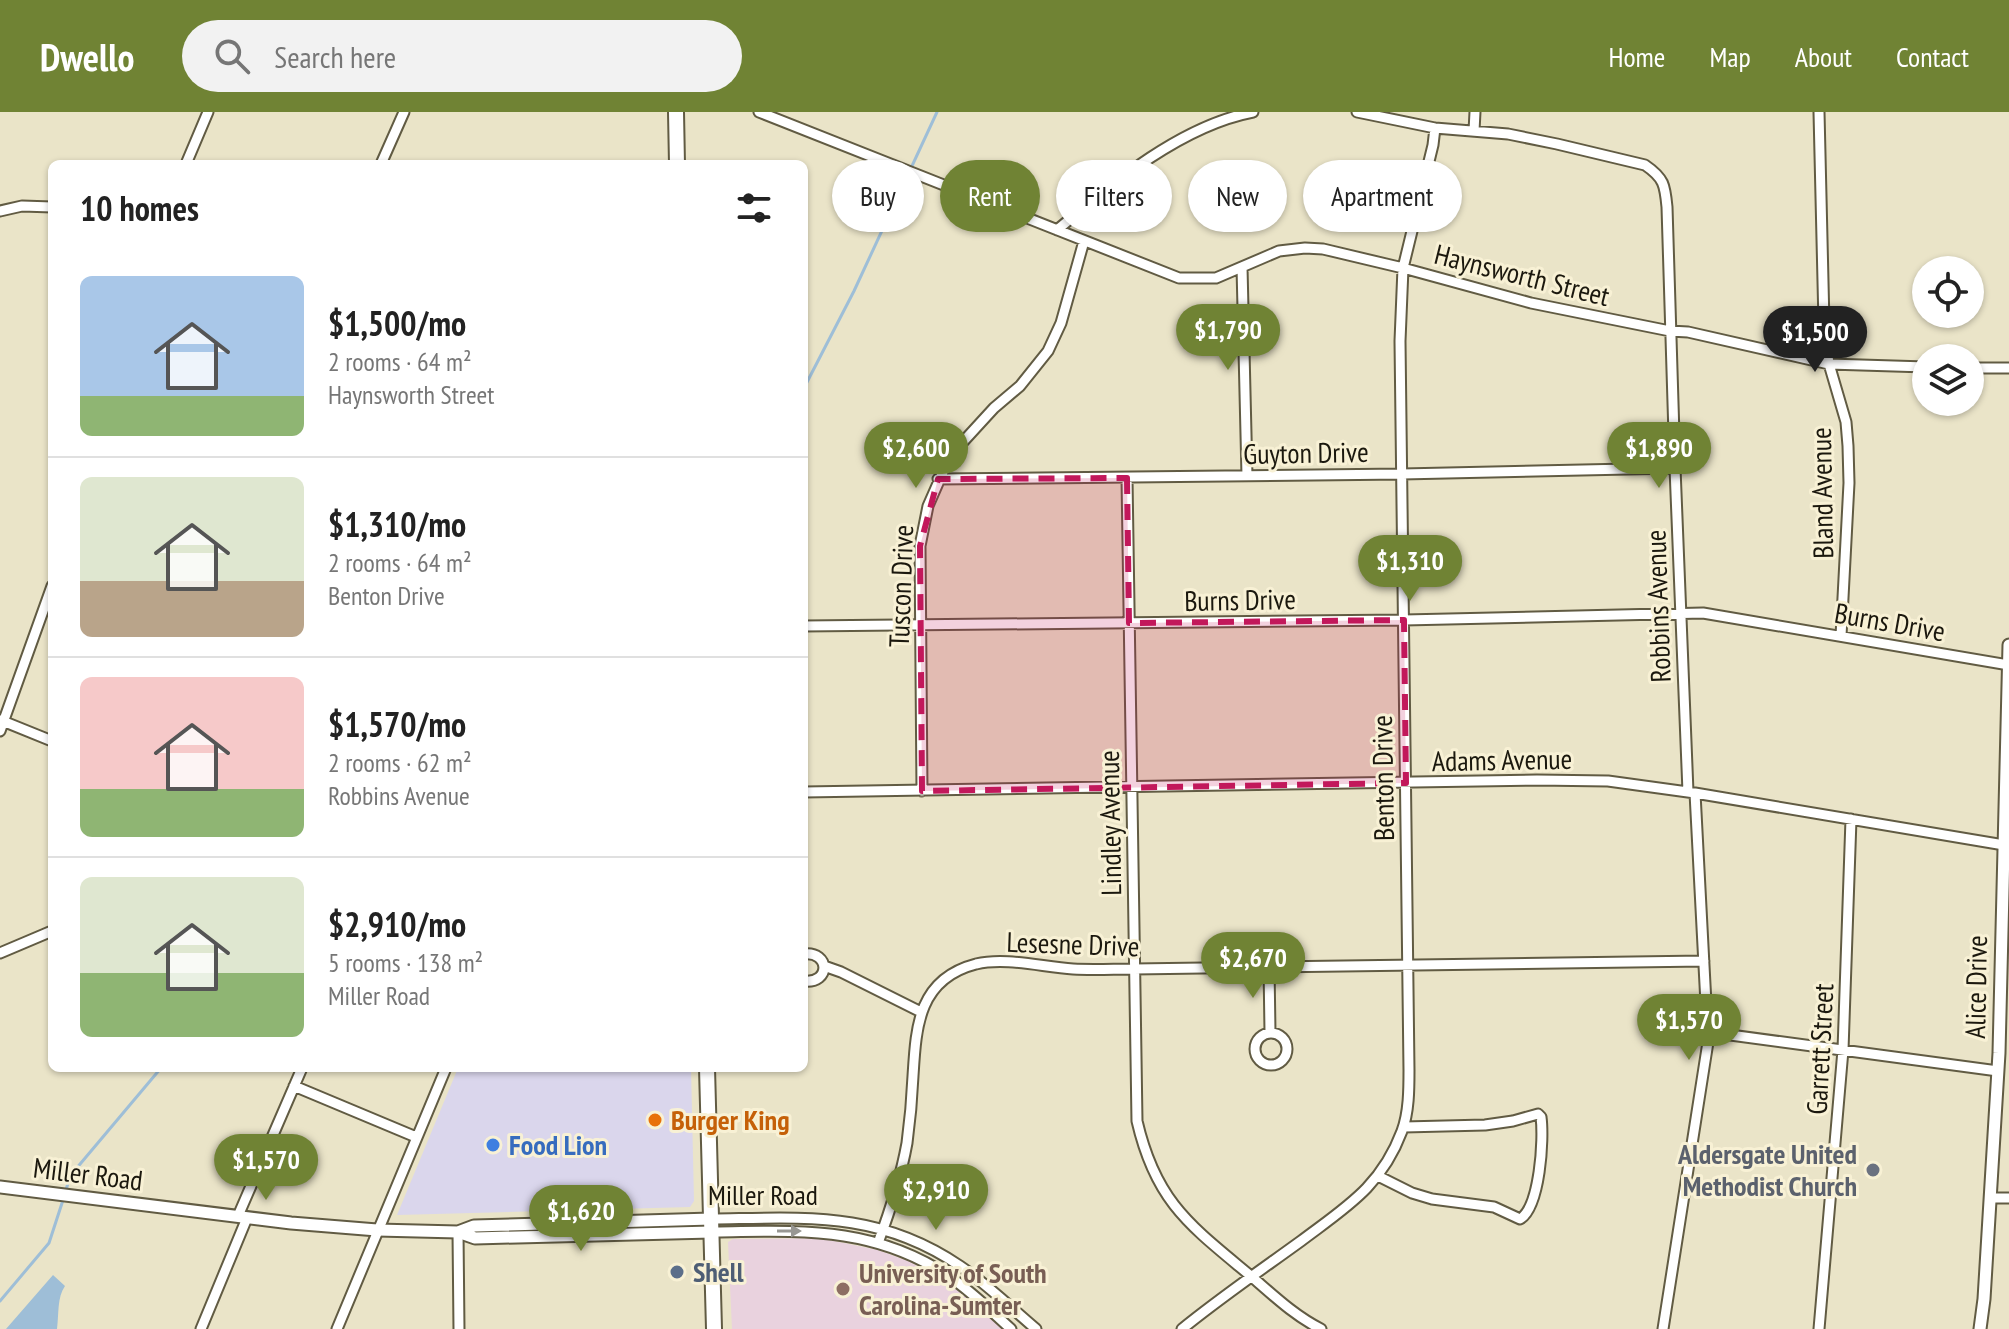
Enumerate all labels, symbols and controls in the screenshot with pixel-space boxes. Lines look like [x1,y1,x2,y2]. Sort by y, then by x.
search box [182,20,742,92]
text: Dwello [40,32,134,81]
icon: search [210,34,254,78]
text: Search here [274,37,396,76]
text: Home [1609,38,1665,75]
text: Map [1709,38,1751,75]
text: About [1795,38,1852,75]
text: Contact [1896,38,1969,75]
chip: Buy [832,160,924,232]
chip: Rent [940,160,1040,232]
chip: Filters [1056,160,1172,232]
chip: New [1188,160,1287,232]
chip: Apartment [1303,160,1462,232]
text: 10 homes [80,186,199,230]
icon: filters [732,186,776,230]
street label: Haynsworth Street [1431,235,1614,314]
map controls [1912,256,1984,416]
button: locate [1912,256,1984,328]
text: $1,500/mo [328,301,466,345]
pin: $1,790 [1163,304,1293,372]
pin: $1,500 [1750,306,1880,374]
icon: home [144,308,240,404]
text: $1,790 [1194,313,1262,346]
text: $1,500 [1781,315,1849,348]
button: layers [1912,344,1984,416]
text: 2 rooms · 64 m² [328,345,472,378]
text: Haynsworth Street [328,378,494,411]
pin: $2,600 [851,422,981,490]
pin: $1,890 [1594,422,1724,490]
street label: Bland Avenue [1802,427,1841,559]
text: $2,600 [882,431,950,464]
text: $1,890 [1625,431,1693,464]
street label: Guyton Drive [1243,433,1369,472]
text: $1,310/mo [328,502,466,546]
icon: home [144,509,240,605]
street label: Tuscon Drive [880,524,921,648]
street label: Robbins Avenue [1636,529,1679,683]
pin: $1,310 [1345,535,1475,603]
text: $1,310 [1376,544,1444,577]
text: 2 rooms · 64 m² [328,546,472,579]
text: Benton Drive [328,579,445,612]
street label: Burns Drive [1184,580,1296,619]
street label: Burns Drive [1832,594,1948,649]
text: $1,570/mo [328,702,466,746]
icon: home [144,709,240,805]
street label: Benton Drive [1363,715,1402,841]
street label: Adams Avenue [1432,740,1572,779]
text: 2 rooms · 62 m² [328,746,472,779]
street label: Lindley Avenue [1090,750,1129,896]
text: Robbins Avenue [328,779,470,812]
text: $2,910/mo [328,902,466,946]
icon: home [144,909,240,1005]
street label: Lesesne Drive [1006,923,1140,964]
pin: $2,670 [1188,932,1318,1000]
street label: Alice Drive [1956,935,1995,1039]
text: $2,670 [1219,941,1287,974]
text: 5 rooms · 138 m² [328,946,483,979]
text: Miller Road [328,979,430,1012]
street label: Garrett Street [1798,982,1841,1115]
pin: $1,570 [1624,994,1754,1062]
text: $1,570 [1655,1003,1723,1036]
place label: Burger King [671,1101,790,1138]
marker: Burger King [646,1111,664,1129]
place label: Food Lion [509,1126,607,1163]
pin: $1,570 [201,1134,331,1202]
place label: Aldersgate United Methodist Church [1677,1135,1857,1204]
marker: Food Lion [484,1136,502,1154]
text: $1,570 [232,1143,300,1176]
street label: Miller Road [31,1148,145,1199]
marker: Aldersgate United Methodist Church [1864,1161,1882,1179]
pin: $2,910 [871,1164,1001,1232]
text: $2,910 [902,1173,970,1206]
street label: Miller Road [708,1176,818,1213]
pin: $1,620 [516,1185,646,1253]
text: $1,620 [547,1194,615,1227]
one-way arrow [777,1225,802,1237]
place label: Shell [693,1253,744,1290]
place label: University of South Carolina-Sumter [859,1254,1047,1323]
marker: Shell [668,1263,686,1281]
marker: University of South Carolina-Sumter [834,1280,852,1298]

